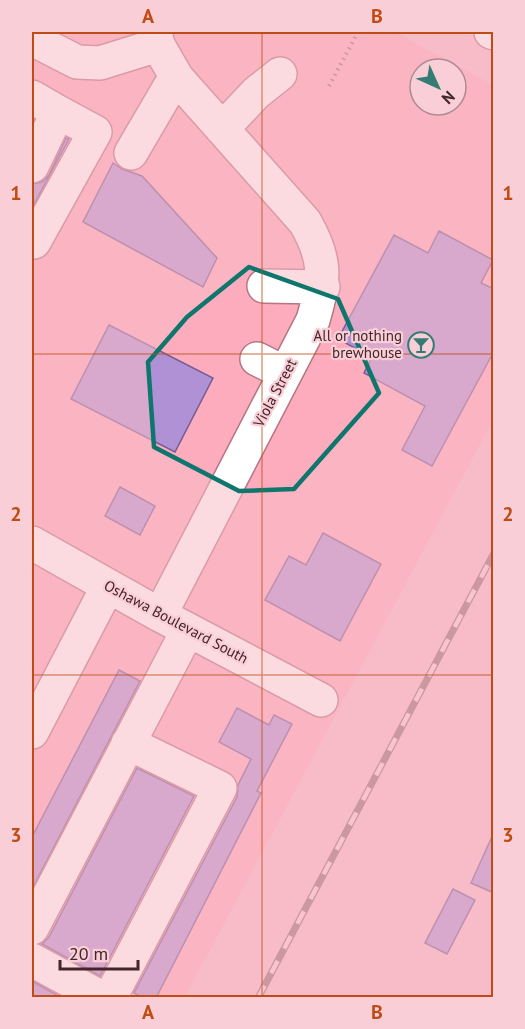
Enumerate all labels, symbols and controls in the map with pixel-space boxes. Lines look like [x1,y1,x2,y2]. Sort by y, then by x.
text: A [142,3,155,29]
text: B [371,3,383,29]
north arrow [408,57,468,117]
text: N [438,87,459,108]
text: 1 [10,180,22,206]
text: 1 [502,180,514,206]
place label: All or nothing brewhouse [313,326,402,362]
bar icon: All or nothing brewhouse [406,330,436,360]
street label: Viola Street [248,355,300,431]
text: 2 [10,501,22,527]
text: 2 [502,501,514,527]
street label: Oshawa Boulevard South [101,575,252,668]
text: 3 [10,822,22,848]
text: 3 [502,822,514,848]
scale bar [60,933,138,971]
text: 20 m [69,942,108,965]
text: A [142,999,155,1025]
text: B [371,999,383,1025]

